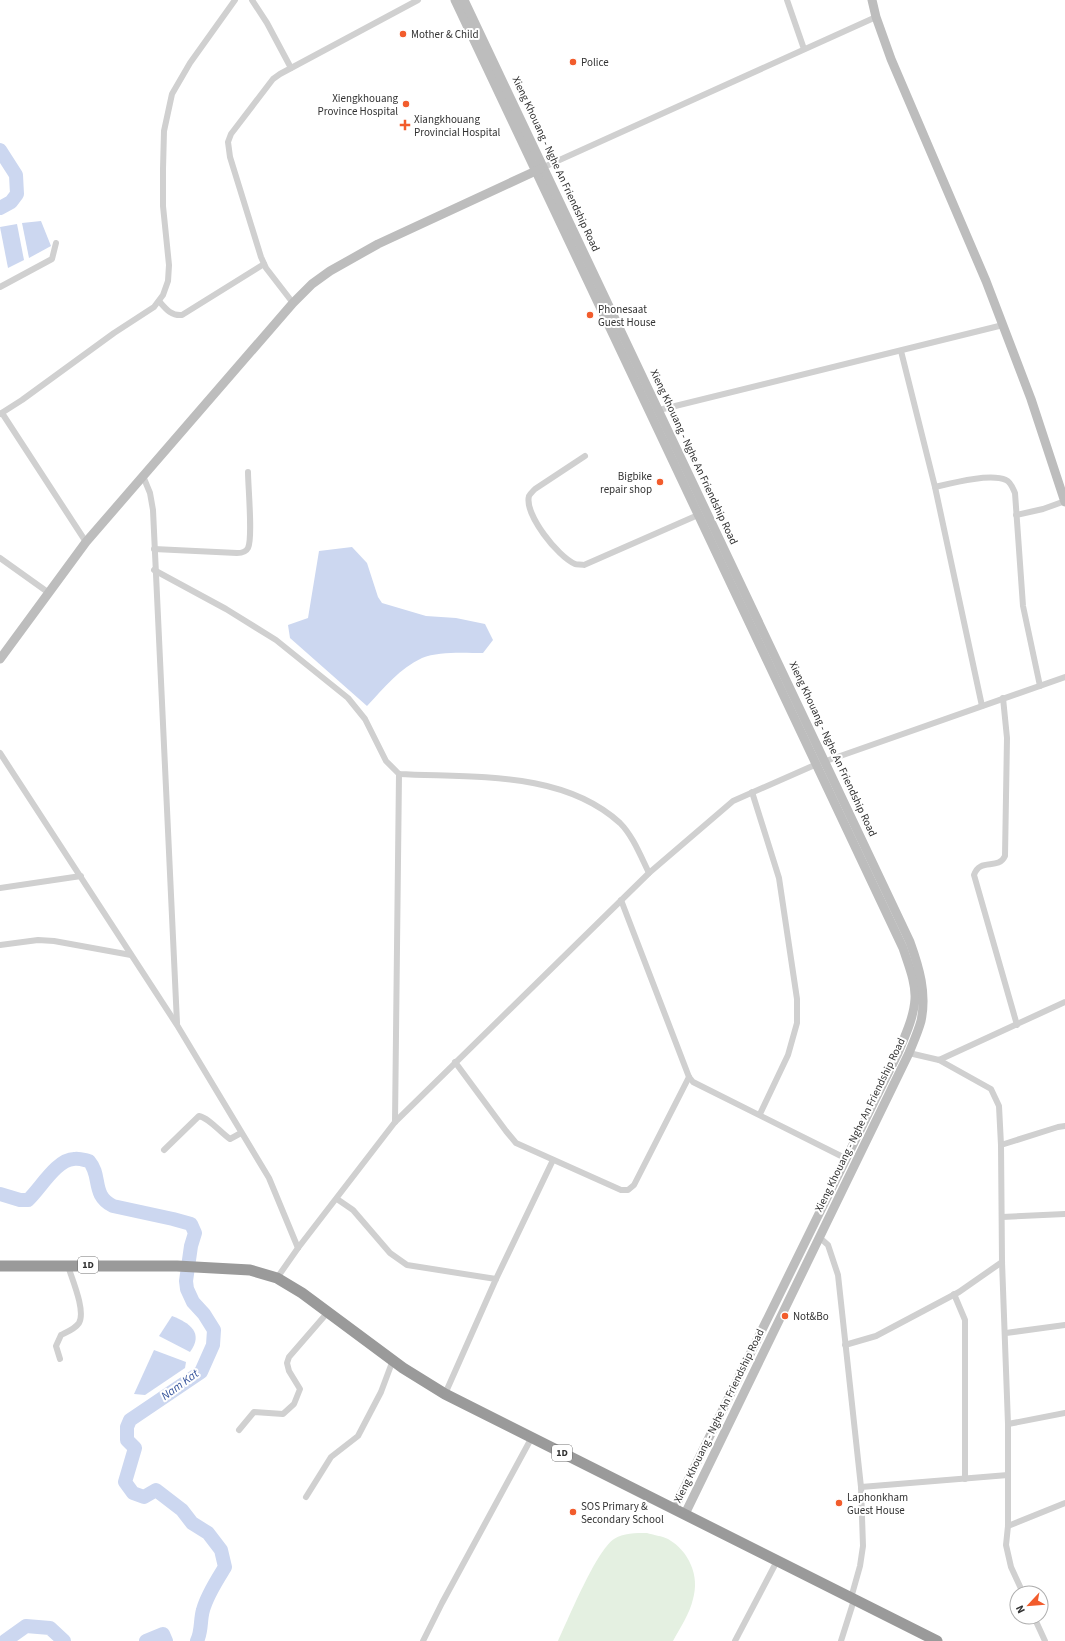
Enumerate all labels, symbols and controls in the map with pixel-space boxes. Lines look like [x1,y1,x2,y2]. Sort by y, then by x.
place label: Mother & Child [411,27,479,42]
marker: Mother & Child [398,29,408,39]
place label: Police [581,55,609,70]
marker: Police [568,57,578,67]
street label: Xieng Khouang - Nghe An Friendship Road [509,74,603,254]
place label: Xiengkhouang Province Hospital [317,91,398,119]
marker: Xiengkhouang Province Hospital [401,99,411,109]
place label: Xiangkhouang Provincial Hospital [414,112,501,140]
marker: Xiangkhouang Provincial Hospital [399,119,411,131]
place label: Phonesaat Guest House [598,302,656,330]
marker: Phonesaat Guest House [585,310,595,320]
street label: Xieng Khouang - Nghe An Friendship Road [647,367,741,547]
place label: Bigbike repair shop [600,469,653,497]
marker: Bigbike repair shop [655,477,665,487]
street label: Xieng Khouang - Nghe An Friendship Road [786,659,880,839]
street label: Xieng Khouang - Nghe An Friendship Road [811,1036,909,1214]
road number: 1D [78,1257,98,1273]
place label: Not&Bo [793,1309,829,1324]
marker: Not&Bo [780,1311,790,1321]
street label: Xieng Khouang - Nghe An Friendship Road [670,1327,768,1505]
water label: Nam Kat [158,1365,203,1404]
road number: 1D [552,1445,572,1461]
place label: Laphonkham Guest House [847,1490,908,1518]
marker: Laphonkham Guest House [834,1498,844,1508]
place label: SOS Primary & Secondary School [581,1499,664,1527]
marker: SOS Primary & Secondary School [568,1507,578,1517]
north arrow [1009,1585,1049,1625]
text: N [1012,1603,1029,1616]

